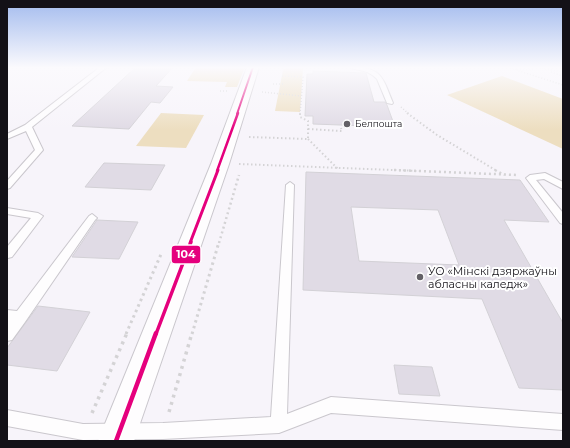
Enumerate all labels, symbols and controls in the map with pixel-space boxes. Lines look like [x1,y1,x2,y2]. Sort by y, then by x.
place label: Белпошта [355,118,402,129]
marker: Белпошта [342,119,352,129]
line badge: 104 [171,245,201,264]
text: 104 [176,247,196,261]
place label: УО «Мінскі дзяржаўны абласны каледж» [428,264,557,291]
marker: УО «Мінскі дзяржаўны абласны каледж» [415,272,425,282]

